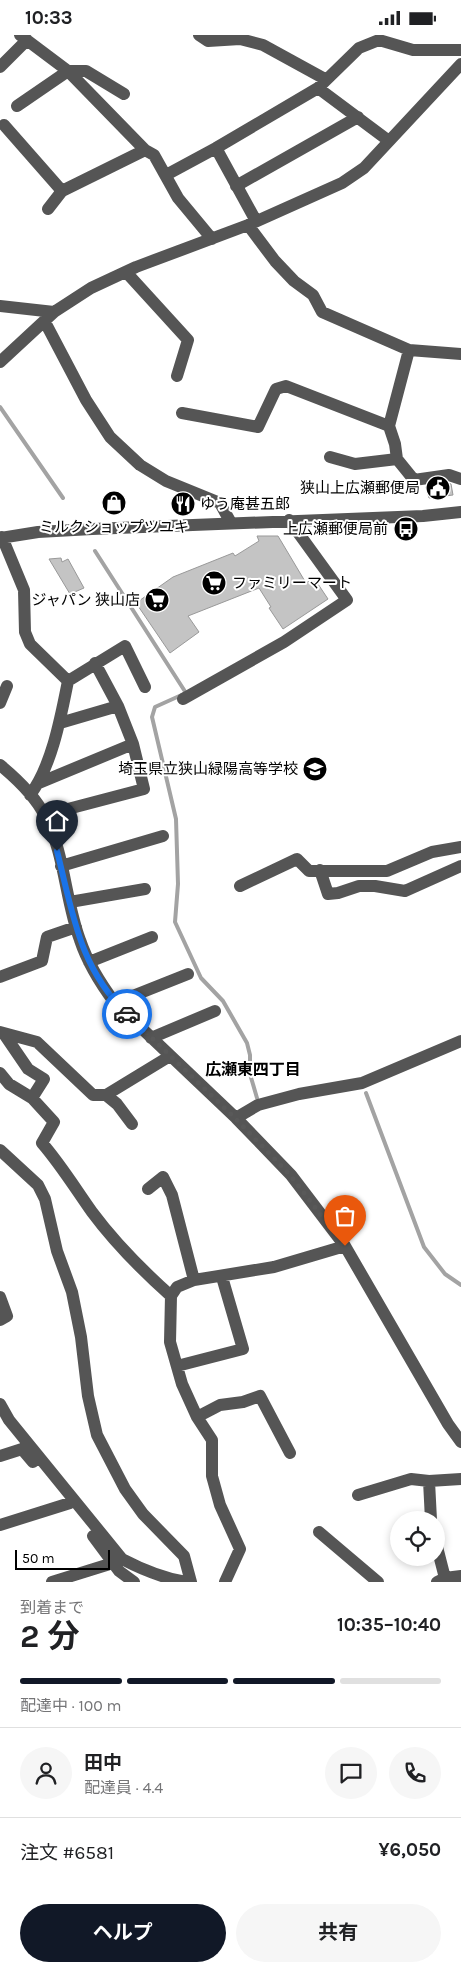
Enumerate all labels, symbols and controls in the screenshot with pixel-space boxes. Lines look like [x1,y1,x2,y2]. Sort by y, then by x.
text: 10:33 [25,7,73,29]
public building icon: 狭山上広瀬郵便局 [425,475,451,501]
place label: 狭山上広瀬郵便局 [300,479,420,497]
shop icon: ミルクショップツユキ [101,490,127,516]
restaurant icon: ゆう庵甚五郎 [170,491,196,517]
place label: ゆう庵甚五郎 [200,495,290,513]
bus stop icon: 上広瀬郵便局前 [393,516,419,542]
place label: ミルクショップツユキ [39,518,189,536]
place label: 上広瀬郵便局前 [283,520,388,538]
supermarket icon: ファミリーマート [201,570,227,596]
place label: ファミリーマート [232,574,352,592]
supermarket icon: ジャパン 狭山店 [144,587,170,613]
place label: ジャパン 狭山店 [31,591,140,609]
school or university icon: 埼玉県立狭山緑陽高等学校 [302,756,328,782]
place label: 埼玉県立狭山緑陽高等学校 [118,760,298,778]
pin [36,800,78,851]
icon: home [43,807,71,835]
courier [102,989,152,1039]
icon: car [113,1000,141,1028]
district label: 広瀬東四丁目 [205,1060,301,1079]
pin [324,1195,366,1246]
icon: bag [331,1202,359,1230]
map controls [390,1511,445,1566]
button: locate [390,1511,445,1566]
scale bar [15,1547,110,1570]
text: 50 m [22,1550,55,1567]
text: 到着まで [20,1598,84,1617]
text: 10:35–10:40 [337,1614,441,1636]
text: 2 分 [20,1618,79,1655]
text: 配達中 · 100 m [20,1696,122,1715]
button: person [20,1747,72,1799]
button: chat [325,1747,377,1799]
button: phone [389,1747,441,1799]
text: 田中 [84,1752,122,1774]
text: 配達員 · 4.4 [84,1778,163,1797]
text: ¥6,050 [378,1839,441,1861]
text: 注文 #6581 [20,1842,114,1864]
button: ヘルプ [20,1904,226,1962]
button: 共有 [236,1904,441,1962]

